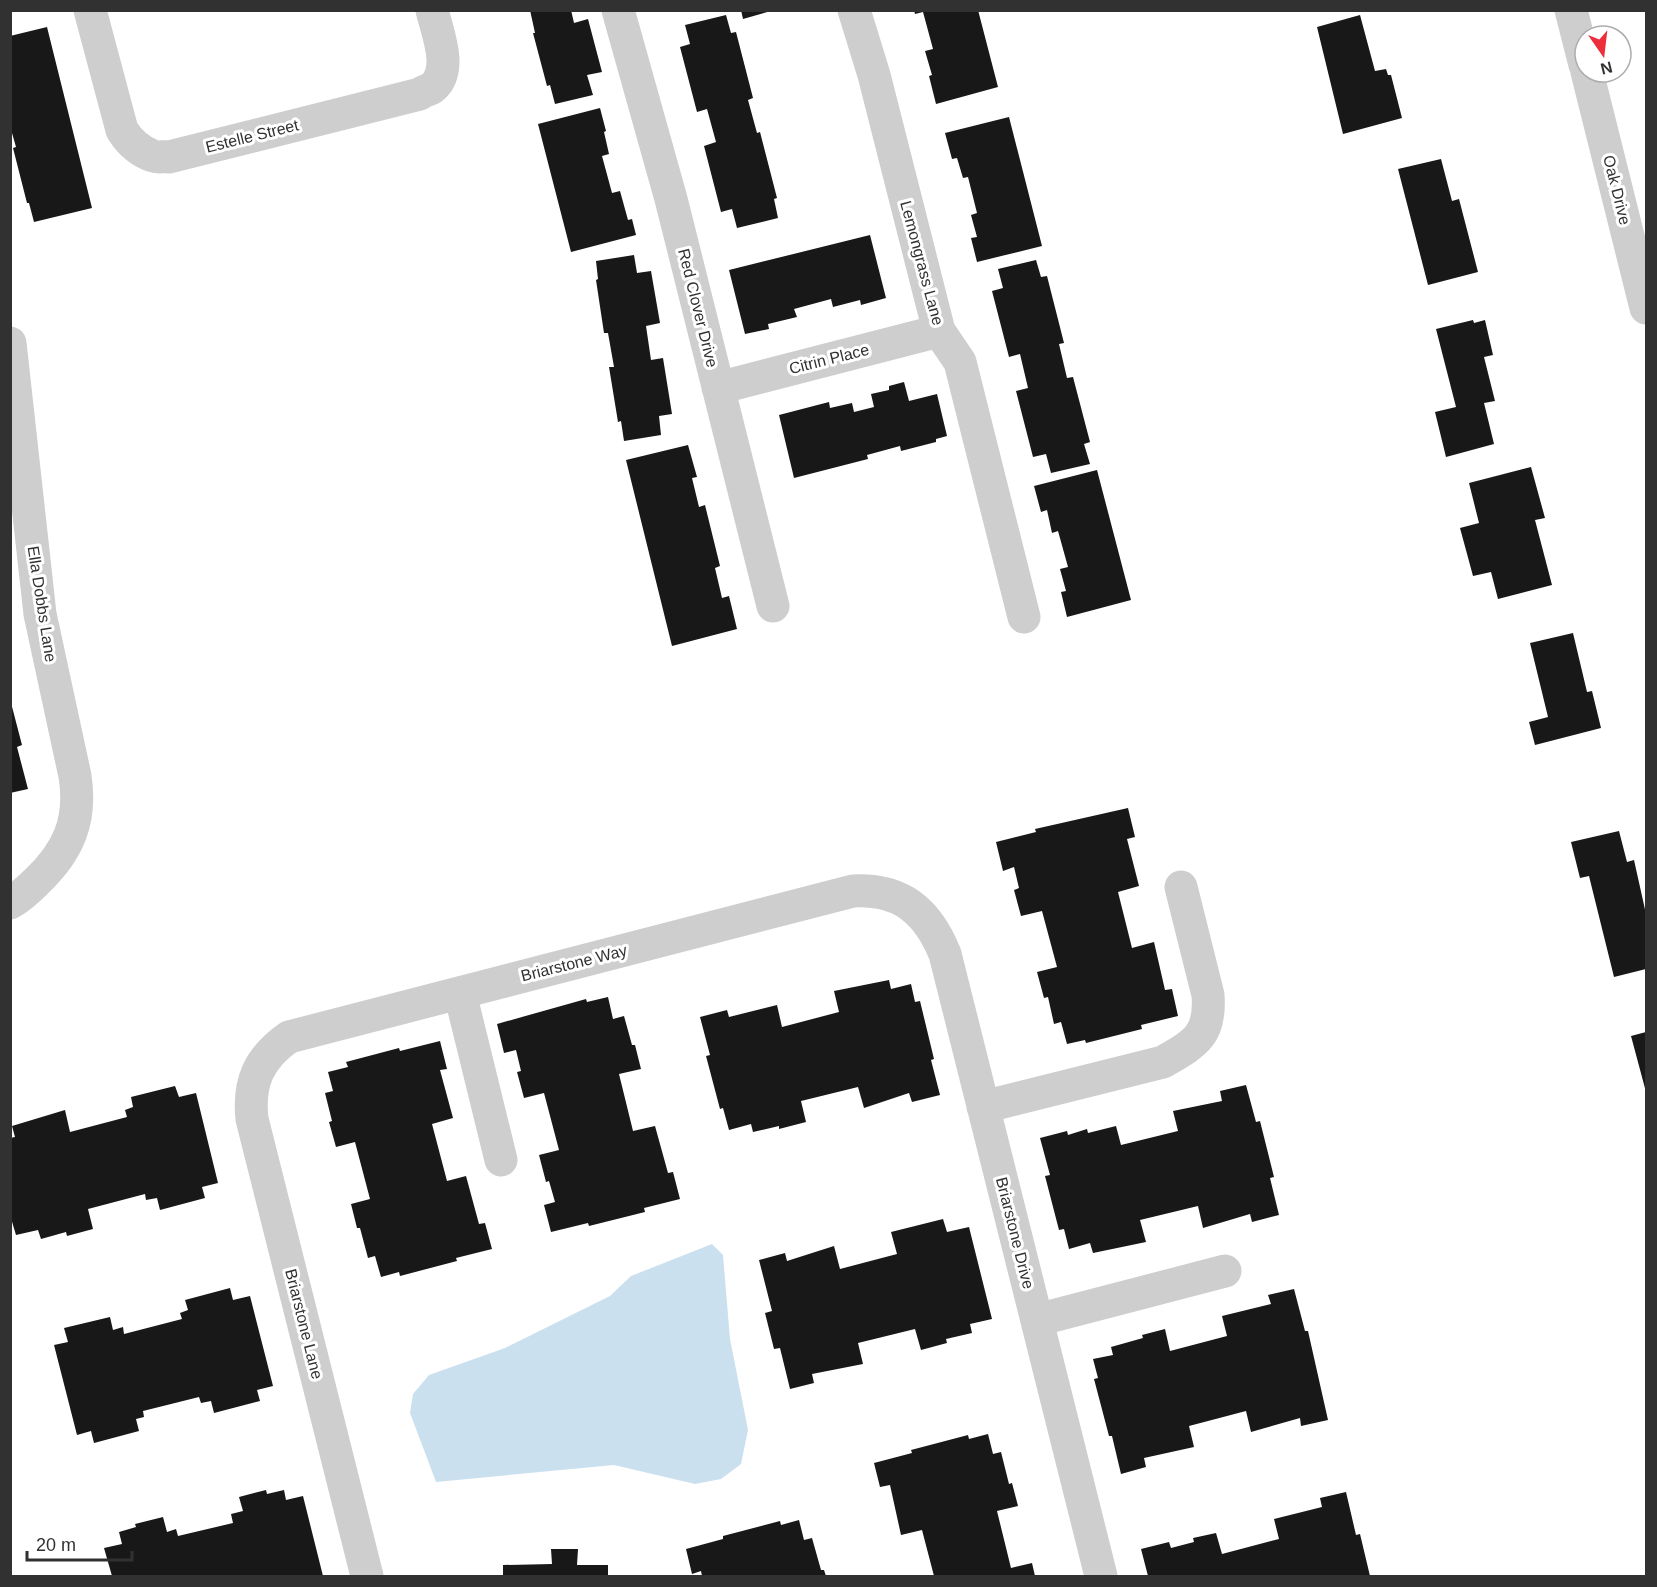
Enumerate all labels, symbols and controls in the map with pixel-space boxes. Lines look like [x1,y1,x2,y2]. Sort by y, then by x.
north arrow [1573,24,1633,84]
text: N [1599,58,1614,78]
street label: Estelle Street [204,116,301,156]
street label: Oak Drive [1600,153,1634,227]
street label: Lemongrass Lane [897,199,947,327]
street label: Red Clover Drive [675,247,721,369]
street label: Citrin Place [787,341,871,377]
street label: Ella Dobbs Lane [24,545,60,663]
street label: Briarstone Way [519,942,629,984]
street label: Briarstone Drive [993,1175,1037,1291]
street label: Briarstone Lane [282,1267,326,1381]
scale bar [27,1524,132,1562]
text: 20 m [36,1535,76,1555]

